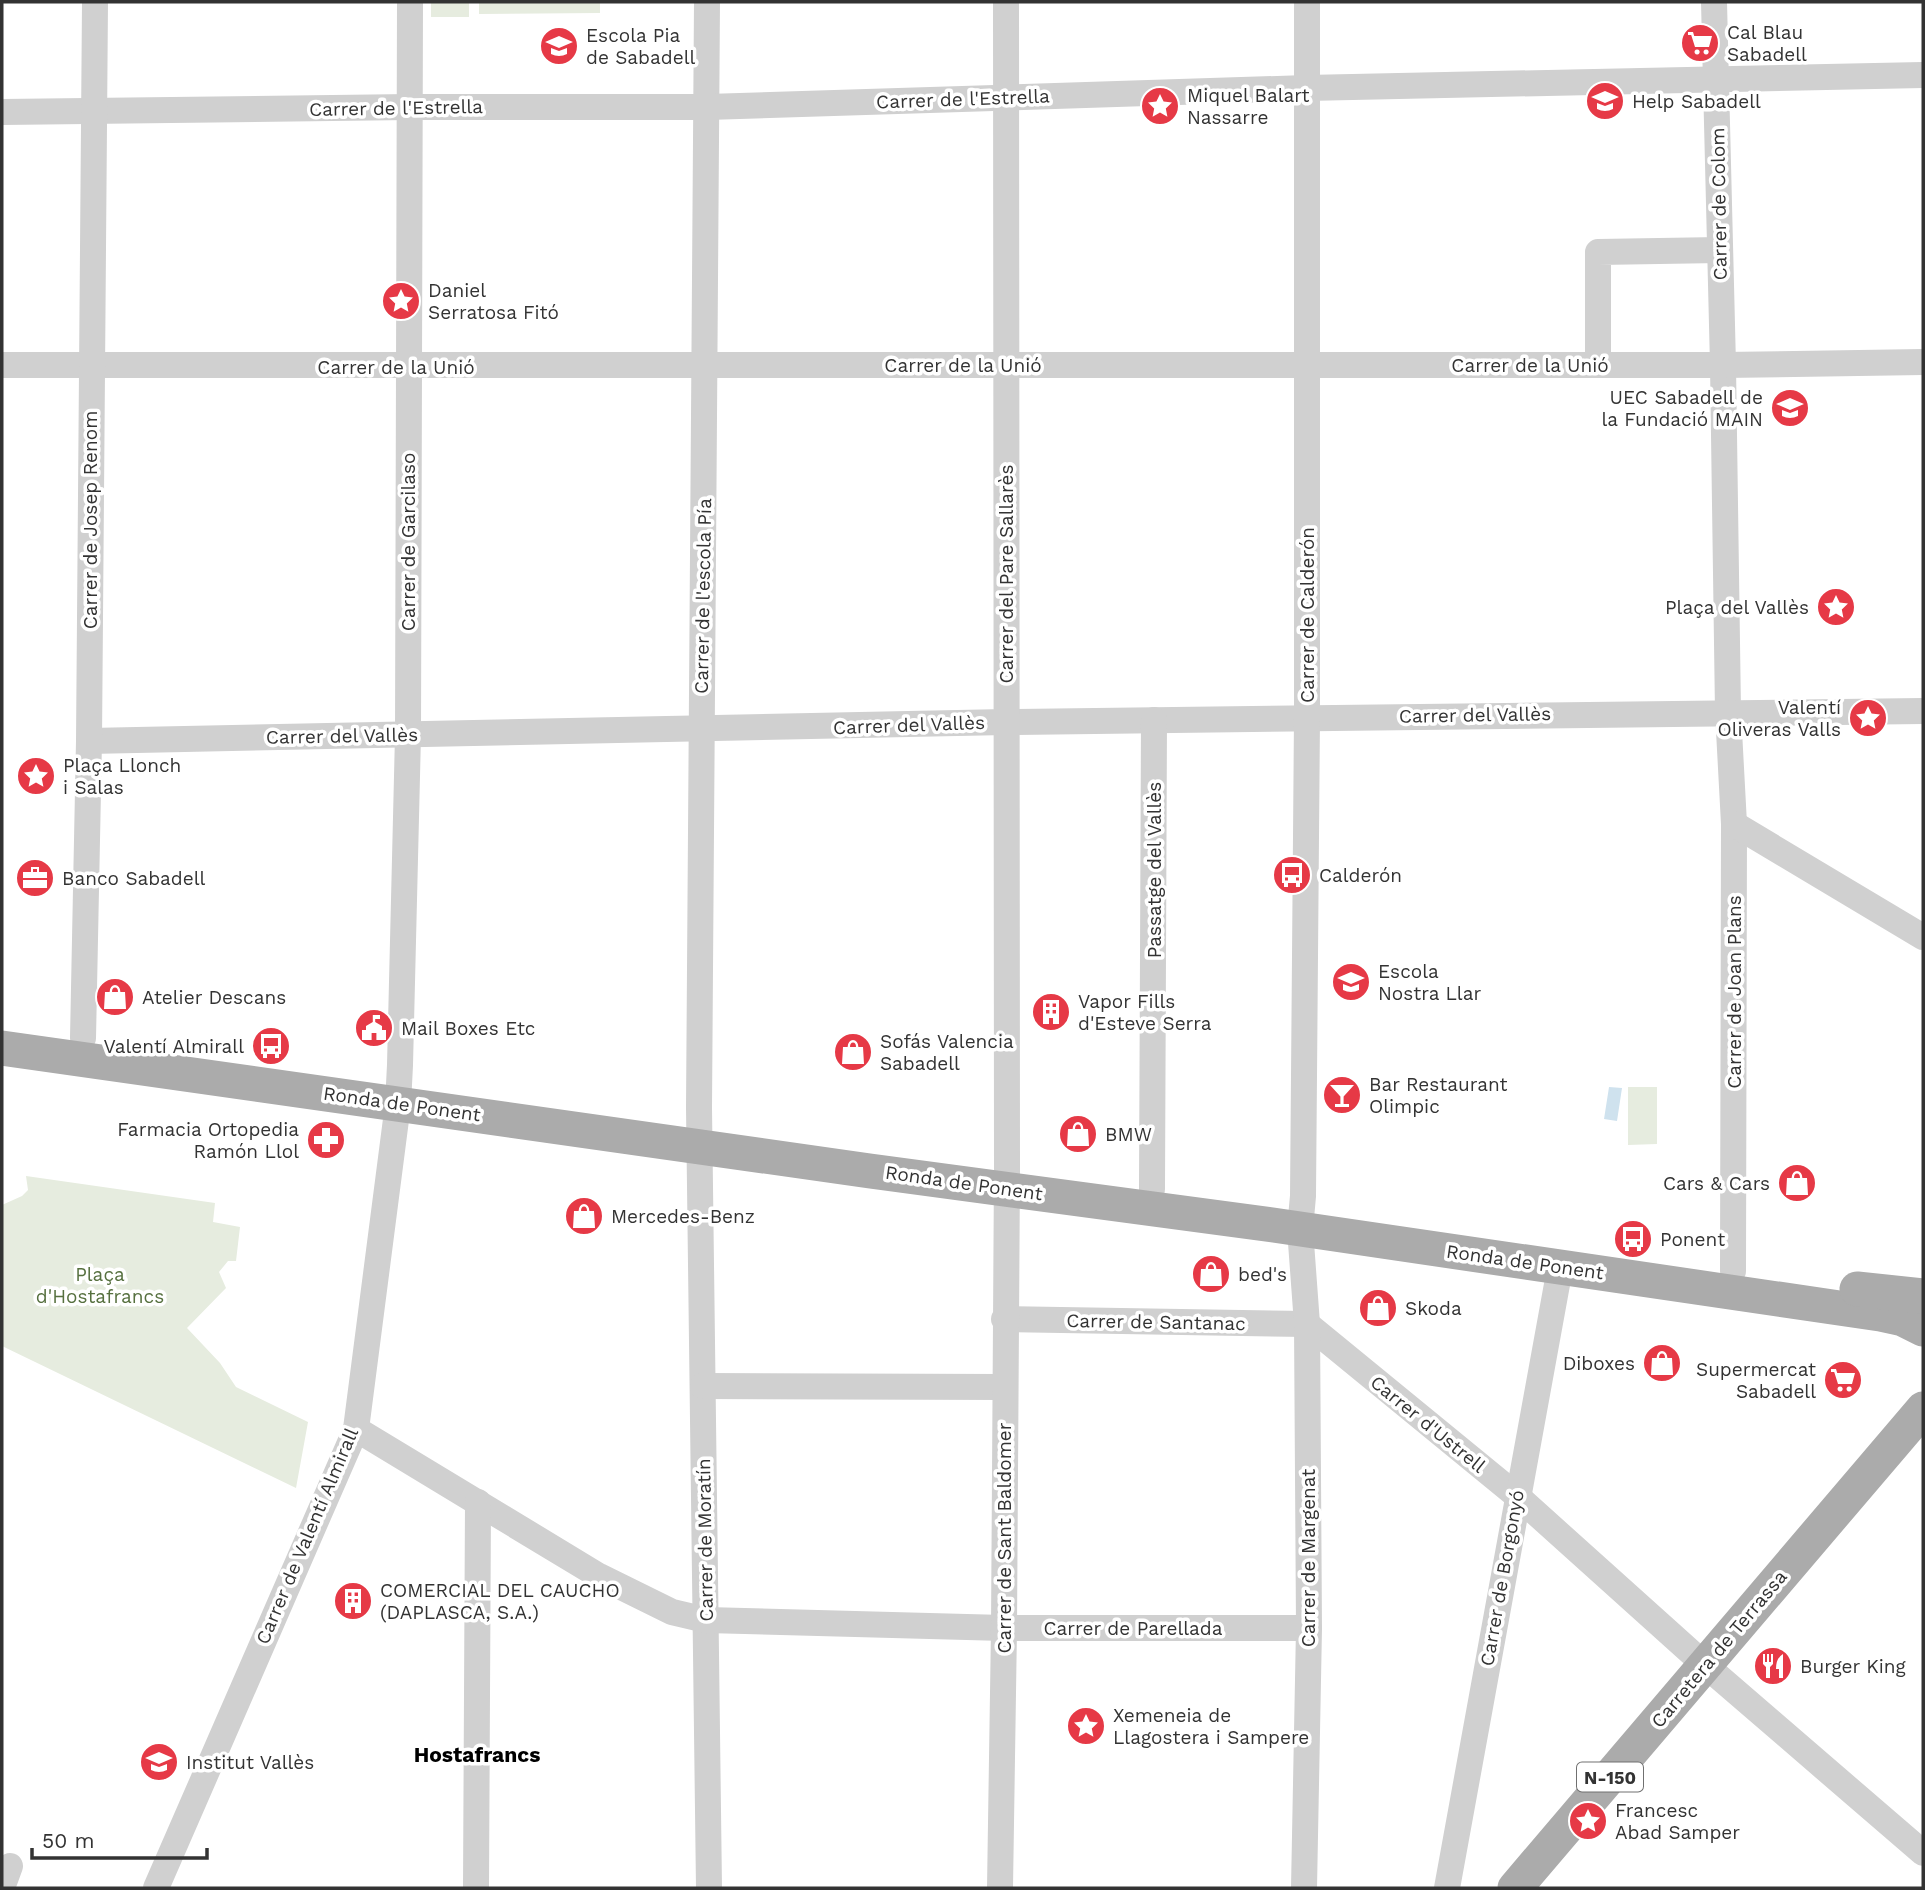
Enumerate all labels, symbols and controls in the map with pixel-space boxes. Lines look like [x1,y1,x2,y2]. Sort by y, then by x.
place label: Cal Blau Sabadell [1727,21,1807,66]
supermarket icon: Cal Blau Sabadell [1679,22,1721,64]
place label: Escola Pia de Sabadell [586,24,695,69]
school or university icon: Escola Pia de Sabadell [538,25,580,67]
school or university icon: Help Sabadell [1584,80,1626,122]
street label: Carrer de l'Estrella [876,84,1050,114]
place label: Miquel Balart Nassarre [1187,84,1309,129]
place icon: Miquel Balart Nassarre [1139,85,1181,127]
place label: Help Sabadell [1632,90,1761,113]
street label: Carrer de l'Estrella [309,95,483,121]
street label: Carrer de Colom [1706,127,1732,281]
place label: Daniel Serratosa Fitó [428,279,559,324]
place icon: Daniel Serratosa Fitó [380,280,422,322]
street label: Carrer de la Unió [884,354,1042,377]
street label: Carrer de la Unió [1451,354,1609,377]
street label: Carrer de la Unió [317,356,475,379]
place label: UEC Sabadell de la Fundació MAIN [1602,386,1763,431]
school or university icon: UEC Sabadell de la Fundació MAIN [1769,387,1811,429]
street label: Carrer de Josep Renom [79,411,102,629]
street label: Carrer de Garcilaso [397,453,420,631]
street label: Carrer del Pare Sallarès [995,464,1018,684]
street label: Carrer de l'escola Pía [690,498,716,694]
street label: Carrer de Calderón [1296,527,1319,703]
place icon: Plaça del Vallès [1815,586,1857,628]
place label: Plaça del Vallès [1665,596,1809,619]
place label: Valentí Oliveras Valls [1717,696,1841,741]
place icon: Valentí Oliveras Valls [1847,697,1889,739]
street label: Carrer del Vallès [1399,702,1551,728]
street label: Carrer del Vallès [833,711,985,739]
street label: Carrer del Vallès [266,723,418,749]
place label: Plaça Llonch i Salas [63,754,181,799]
place icon: Plaça Llonch i Salas [15,755,57,797]
street label: Passatge del Vallès [1143,782,1166,958]
bus stop icon: Calderón [1271,854,1313,896]
office icon: Banco Sabadell [14,857,56,899]
place label: Calderón [1319,864,1402,887]
place label: Banco Sabadell [62,867,206,890]
street label: Carrer de Joan Plans [1723,895,1746,1089]
place label: Escola Nostra Llar [1378,960,1481,1005]
school or university icon: Escola Nostra Llar [1330,961,1372,1003]
shop icon: Atelier Descans [94,976,136,1018]
place label: Atelier Descans [142,986,286,1009]
place label: Vapor Fills d'Esteve Serra [1078,990,1212,1035]
building icon: Vapor Fills d'Esteve Serra [1030,991,1072,1033]
public building icon: Mail Boxes Etc [353,1007,395,1049]
place label: Mail Boxes Etc [401,1017,536,1040]
bus stop icon: Valentí Almirall [250,1025,292,1067]
place label: Sofás Valencia Sabadell [880,1030,1014,1075]
shop icon: Sofás Valencia Sabadell [832,1031,874,1073]
place label: Valentí Almirall [104,1035,244,1058]
place label: Bar Restaurant Olimpic [1369,1073,1508,1118]
bar icon: Bar Restaurant Olimpic [1321,1074,1363,1116]
street label: Ronda de Ponent [322,1082,482,1126]
shop icon: BMW [1057,1113,1099,1155]
place label: Farmacia Ortopedia Ramón Llol [117,1118,299,1163]
pharmacy icon: Farmacia Ortopedia Ramón Llol [305,1119,347,1161]
place label: BMW [1105,1123,1152,1146]
street label: Ronda de Ponent [884,1161,1044,1205]
shop icon: Cars & Cars [1776,1162,1818,1204]
place label: Cars & Cars [1663,1172,1770,1195]
shop icon: Mercedes-Benz [563,1195,605,1237]
place label: Mercedes-Benz [611,1205,755,1228]
bus stop icon: Ponent [1612,1218,1654,1260]
place label: Ponent [1660,1228,1725,1251]
street label: Ronda de Ponent [1445,1240,1605,1284]
shop icon: bed's [1190,1253,1232,1295]
park label: Plaça d'Hostafrancs [36,1263,164,1308]
place label: bed's [1238,1263,1287,1286]
shop icon: Skoda [1357,1287,1399,1329]
place label: Skoda [1405,1297,1462,1320]
street label: Carrer de Santanac [1066,1309,1246,1335]
shop icon: Diboxes [1641,1342,1683,1384]
place label: Diboxes [1563,1352,1635,1375]
place label: Supermercat Sabadell [1696,1358,1816,1403]
supermarket icon: Supermercat Sabadell [1822,1359,1864,1401]
street label: Carrer d'Ustrell [1366,1371,1490,1478]
street label: Carrer de Sant Baldomer [993,1422,1016,1654]
street label: Carrer de Valentí Almirall [251,1424,363,1648]
street label: Carrer de Moratín [692,1458,718,1622]
street label: Carrer de Margenat [1297,1469,1320,1647]
street label: Carrer de Borgonyó [1475,1488,1529,1668]
street label: Carretera de Terrassa [1646,1565,1792,1733]
place label: COMERCIAL DEL CAUCHO (DAPLASCA, S.A.) [380,1579,620,1624]
building icon: COMERCIAL DEL CAUCHO (DAPLASCA, S.A.) [332,1580,374,1622]
street label: Carrer de Parellada [1044,1617,1223,1640]
restaurant icon: Burger King [1752,1645,1794,1687]
place label: Burger King [1800,1655,1907,1678]
place label: Xemeneia de Llagostera i Sampere [1113,1704,1309,1749]
place icon: Xemeneia de Llagostera i Sampere [1065,1705,1107,1747]
school or university icon: Institut Vallès [138,1741,180,1783]
district label: Hostafrancs [414,1742,540,1767]
place label: Institut Vallès [186,1751,314,1774]
road number: N-150 [1577,1762,1643,1792]
place label: Francesc Abad Samper [1615,1799,1740,1844]
place icon: Francesc Abad Samper [1567,1800,1609,1842]
scale bar [32,1816,206,1860]
text: 50 m [42,1828,94,1853]

